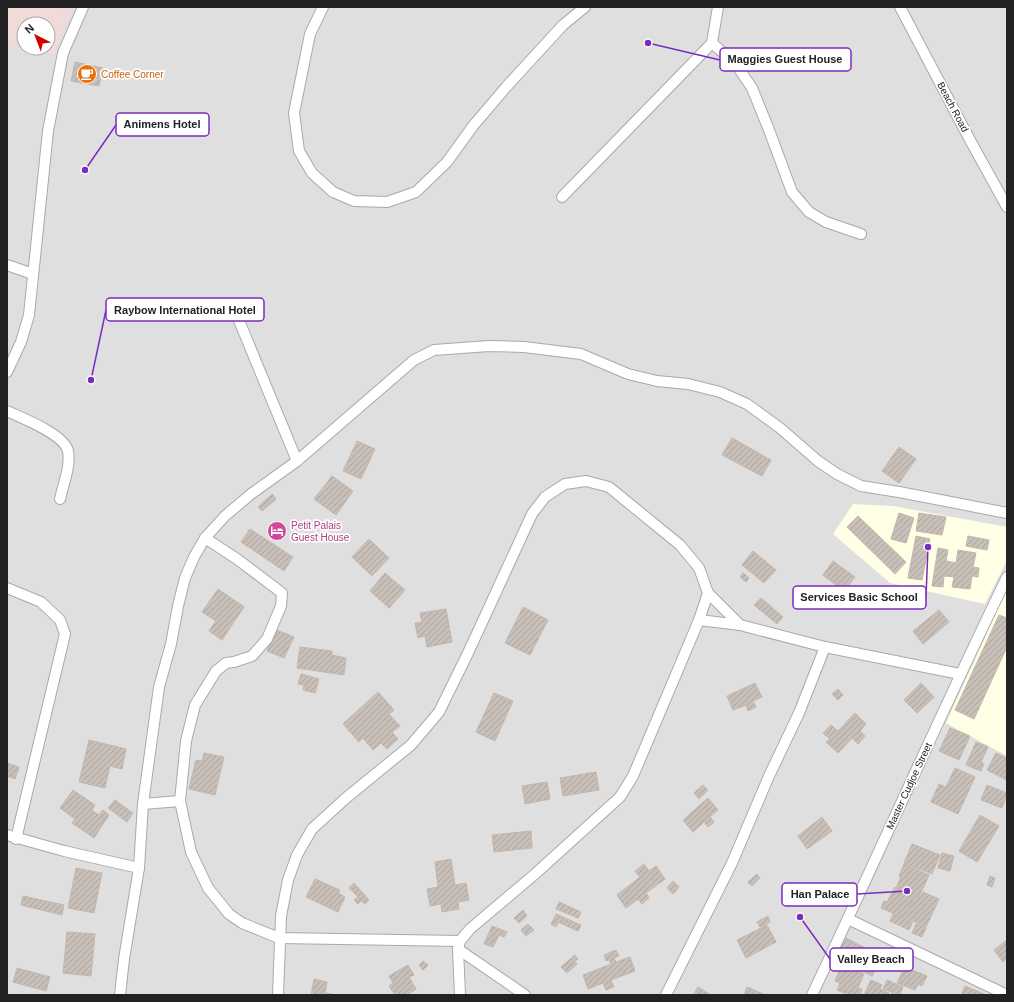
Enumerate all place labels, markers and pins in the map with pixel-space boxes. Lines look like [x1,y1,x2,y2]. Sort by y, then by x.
callout: Maggies Guest House [720,48,851,71]
cafe icon: Coffee Corner [76,63,98,85]
place label: Coffee Corner [101,69,164,80]
callout: Animens Hotel [116,113,209,136]
callout: Raybow International Hotel [106,298,264,321]
hotel icon: Petit Palais Guest House [266,520,288,542]
place label: Petit Palais Guest House [291,520,350,543]
callout: Services Basic School [793,586,926,609]
callout: Han Palace [782,883,857,906]
callout: Valley Beach [830,948,913,971]

